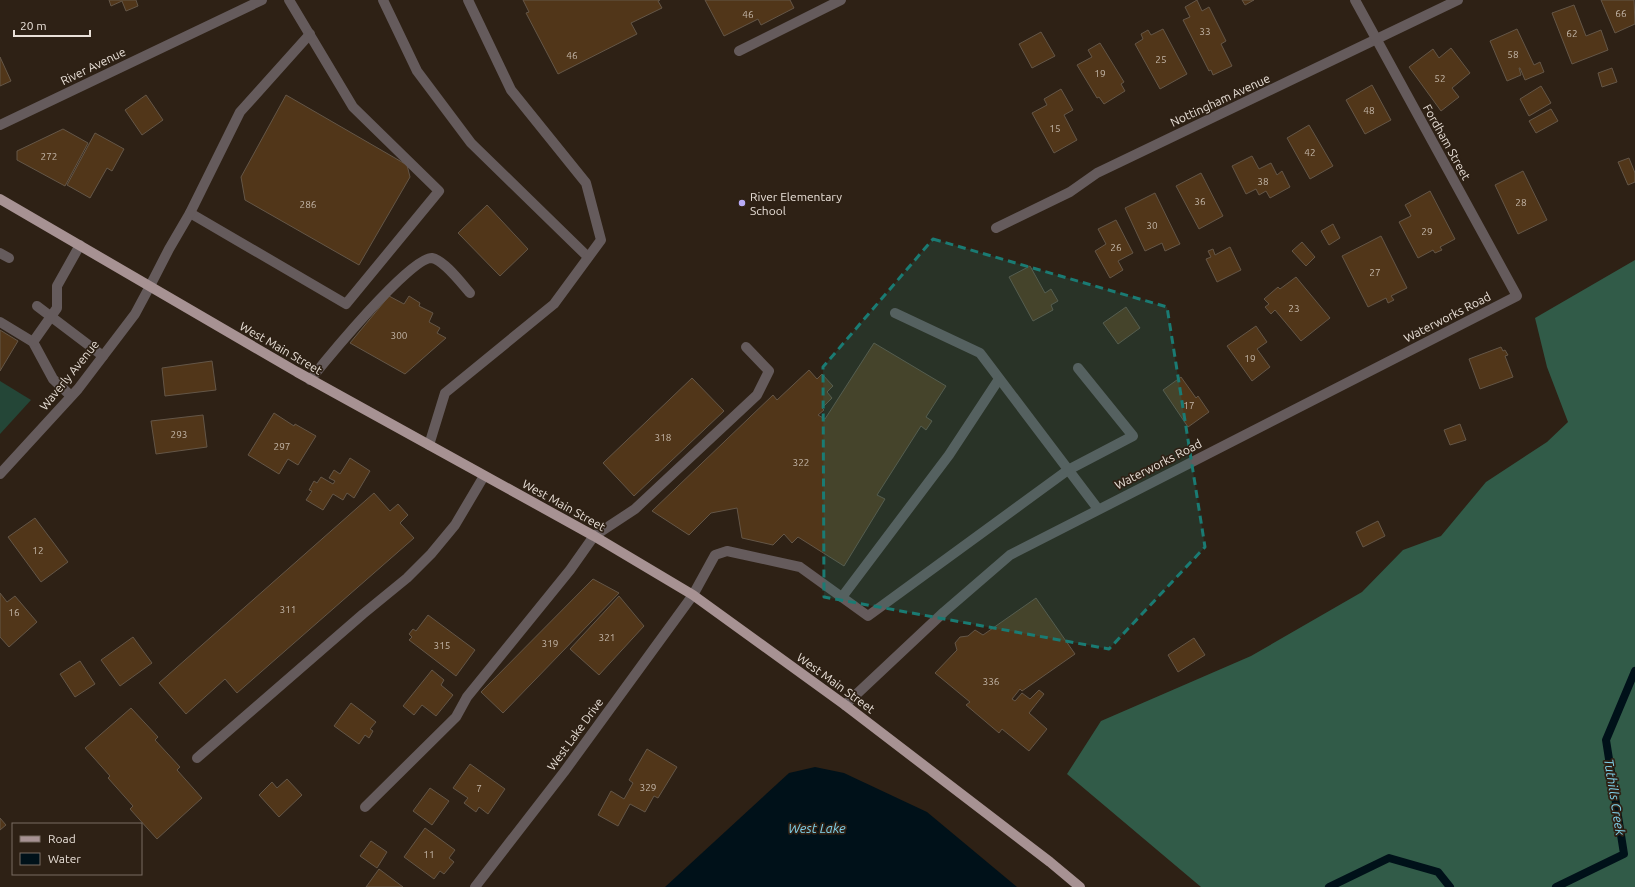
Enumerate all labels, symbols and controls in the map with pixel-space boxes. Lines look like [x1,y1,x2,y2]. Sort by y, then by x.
house number: 66 [1615,8,1627,19]
house number: 46 [742,9,754,20]
scale bar [14,12,90,38]
text: 20 m [20,19,47,32]
house number: 33 [1199,26,1211,37]
house number: 62 [1566,28,1578,39]
street label: River Avenue [58,45,128,87]
house number: 58 [1507,49,1519,60]
house number: 46 [566,50,578,61]
house number: 25 [1155,54,1167,65]
house number: 19 [1094,68,1106,79]
street label: Nottingham Avenue [1168,71,1272,129]
house number: 52 [1434,73,1446,84]
street label: Fordham Street [1421,102,1473,182]
house number: 48 [1363,105,1375,116]
house number: 15 [1049,123,1061,134]
house number: 42 [1304,147,1316,158]
house number: 272 [41,151,57,162]
house number: 38 [1257,176,1269,187]
place label: River Elementary School [750,190,842,217]
house number: 36 [1194,196,1206,207]
house number: 28 [1515,197,1527,208]
marker: River Elementary School [737,198,747,208]
house number: 286 [300,199,317,210]
house number: 30 [1146,220,1158,231]
house number: 29 [1421,226,1433,237]
house number: 26 [1110,242,1122,253]
house number: 27 [1369,267,1381,278]
street label: Waterworks Road [1401,289,1493,345]
house number: 23 [1288,303,1300,314]
street label: West Main Street [238,319,325,377]
house number: 300 [391,330,408,341]
street label: Waverly Avenue [37,337,101,413]
house number: 19 [1244,353,1256,364]
house number: 17 [1183,400,1195,411]
house number: 293 [171,429,187,440]
house number: 318 [655,432,672,443]
street label: Waterworks Road [1112,436,1204,492]
house number: 297 [274,441,290,452]
house number: 322 [793,457,809,468]
street label: West Main Street [520,477,608,533]
house number: 12 [32,545,44,556]
house number: 311 [280,604,296,615]
house number: 16 [8,607,20,618]
house number: 321 [599,632,615,643]
house number: 319 [542,638,558,649]
house number: 315 [434,640,450,651]
street label: West Main Street [795,650,878,716]
house number: 336 [983,676,1000,687]
street label: West Lake Drive [544,695,606,773]
water label: Tuthills Creek [1602,758,1628,837]
house number: 329 [640,782,656,793]
house number: 7 [476,783,482,794]
water label: West Lake [788,821,846,835]
legend [12,823,142,875]
text: Road [48,832,76,845]
house number: 11 [423,849,435,860]
text: Water [48,852,81,865]

